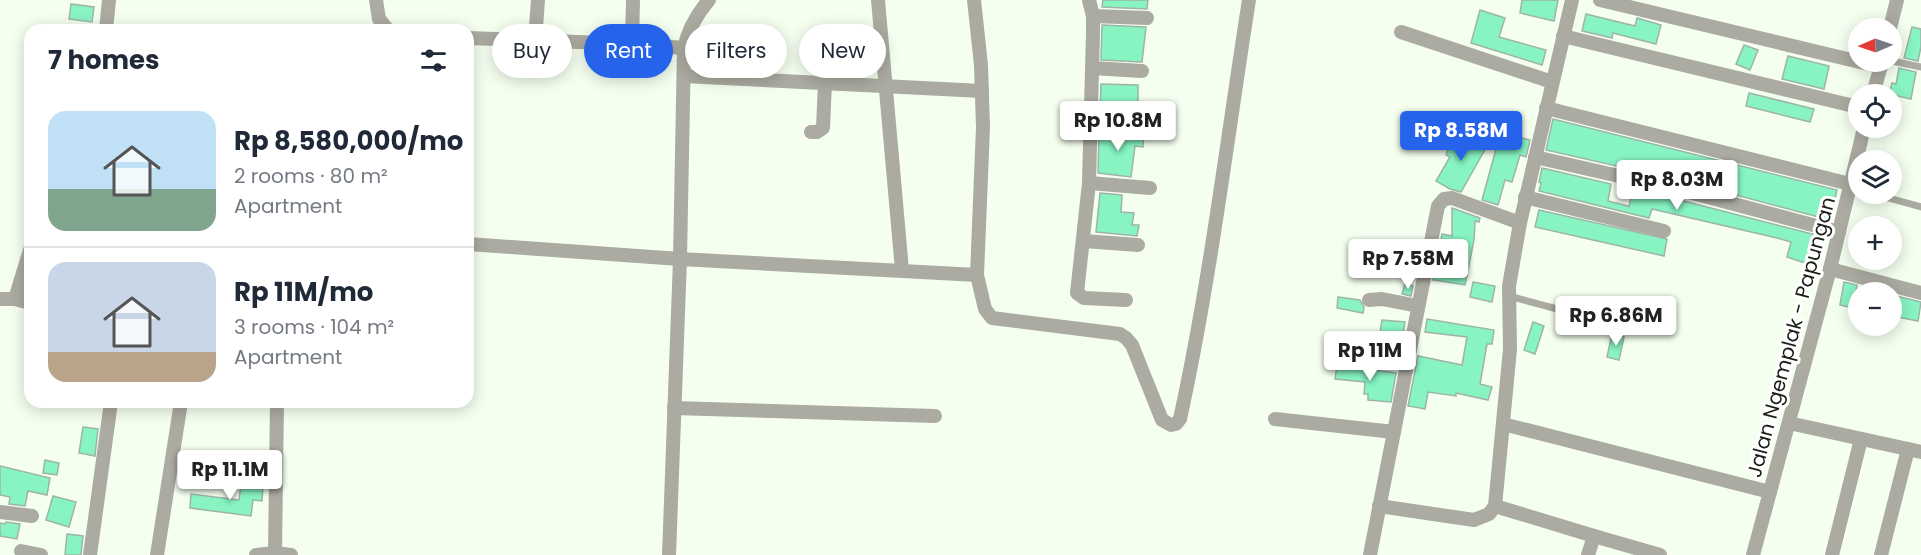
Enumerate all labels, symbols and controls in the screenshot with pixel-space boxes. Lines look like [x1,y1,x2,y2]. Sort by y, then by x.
north arrow [1848,18,1902,72]
map controls [1848,18,1902,336]
chip: Buy [492,24,572,78]
chip: Rent [584,24,673,78]
chip: Filters [685,24,787,78]
chip: New [799,24,886,78]
text: 7 homes [48,42,160,78]
icon: filters [417,44,450,77]
button: locate [1848,84,1902,138]
pin: Rp 10.8M [1056,101,1180,152]
text: Rp 10.8M [1074,106,1162,134]
pin: Rp 8.58M [1399,111,1523,162]
text: Rp 8.58M [1414,116,1508,144]
text: Rp 8,580,000/mo [234,123,463,159]
icon: home [96,135,168,207]
button: layers [1848,150,1902,204]
pin: Rp 8.03M [1615,160,1739,211]
text: 2 rooms · 80 m² [234,162,388,190]
text: Rp 8.03M [1631,165,1723,193]
text: Apartment [234,192,342,220]
street label: Jalan Ngemplak - Papungan [1740,194,1842,480]
button: + [1848,216,1902,270]
pin: Rp 7.58M [1346,239,1470,290]
text: Rp 7.58M [1362,244,1454,272]
text: Rp 11M/mo [234,274,373,310]
button: − [1848,282,1902,336]
icon: home [96,286,168,358]
pin: Rp 6.86M [1554,296,1678,347]
text: Rp 6.86M [1569,301,1663,329]
text: 3 rooms · 104 m² [234,313,394,341]
pin: Rp 11M [1321,331,1419,382]
text: Rp 11M [1338,336,1402,364]
text: Apartment [234,343,342,371]
pin: Rp 11.1M [168,450,292,501]
text: Rp 11.1M [191,455,269,483]

